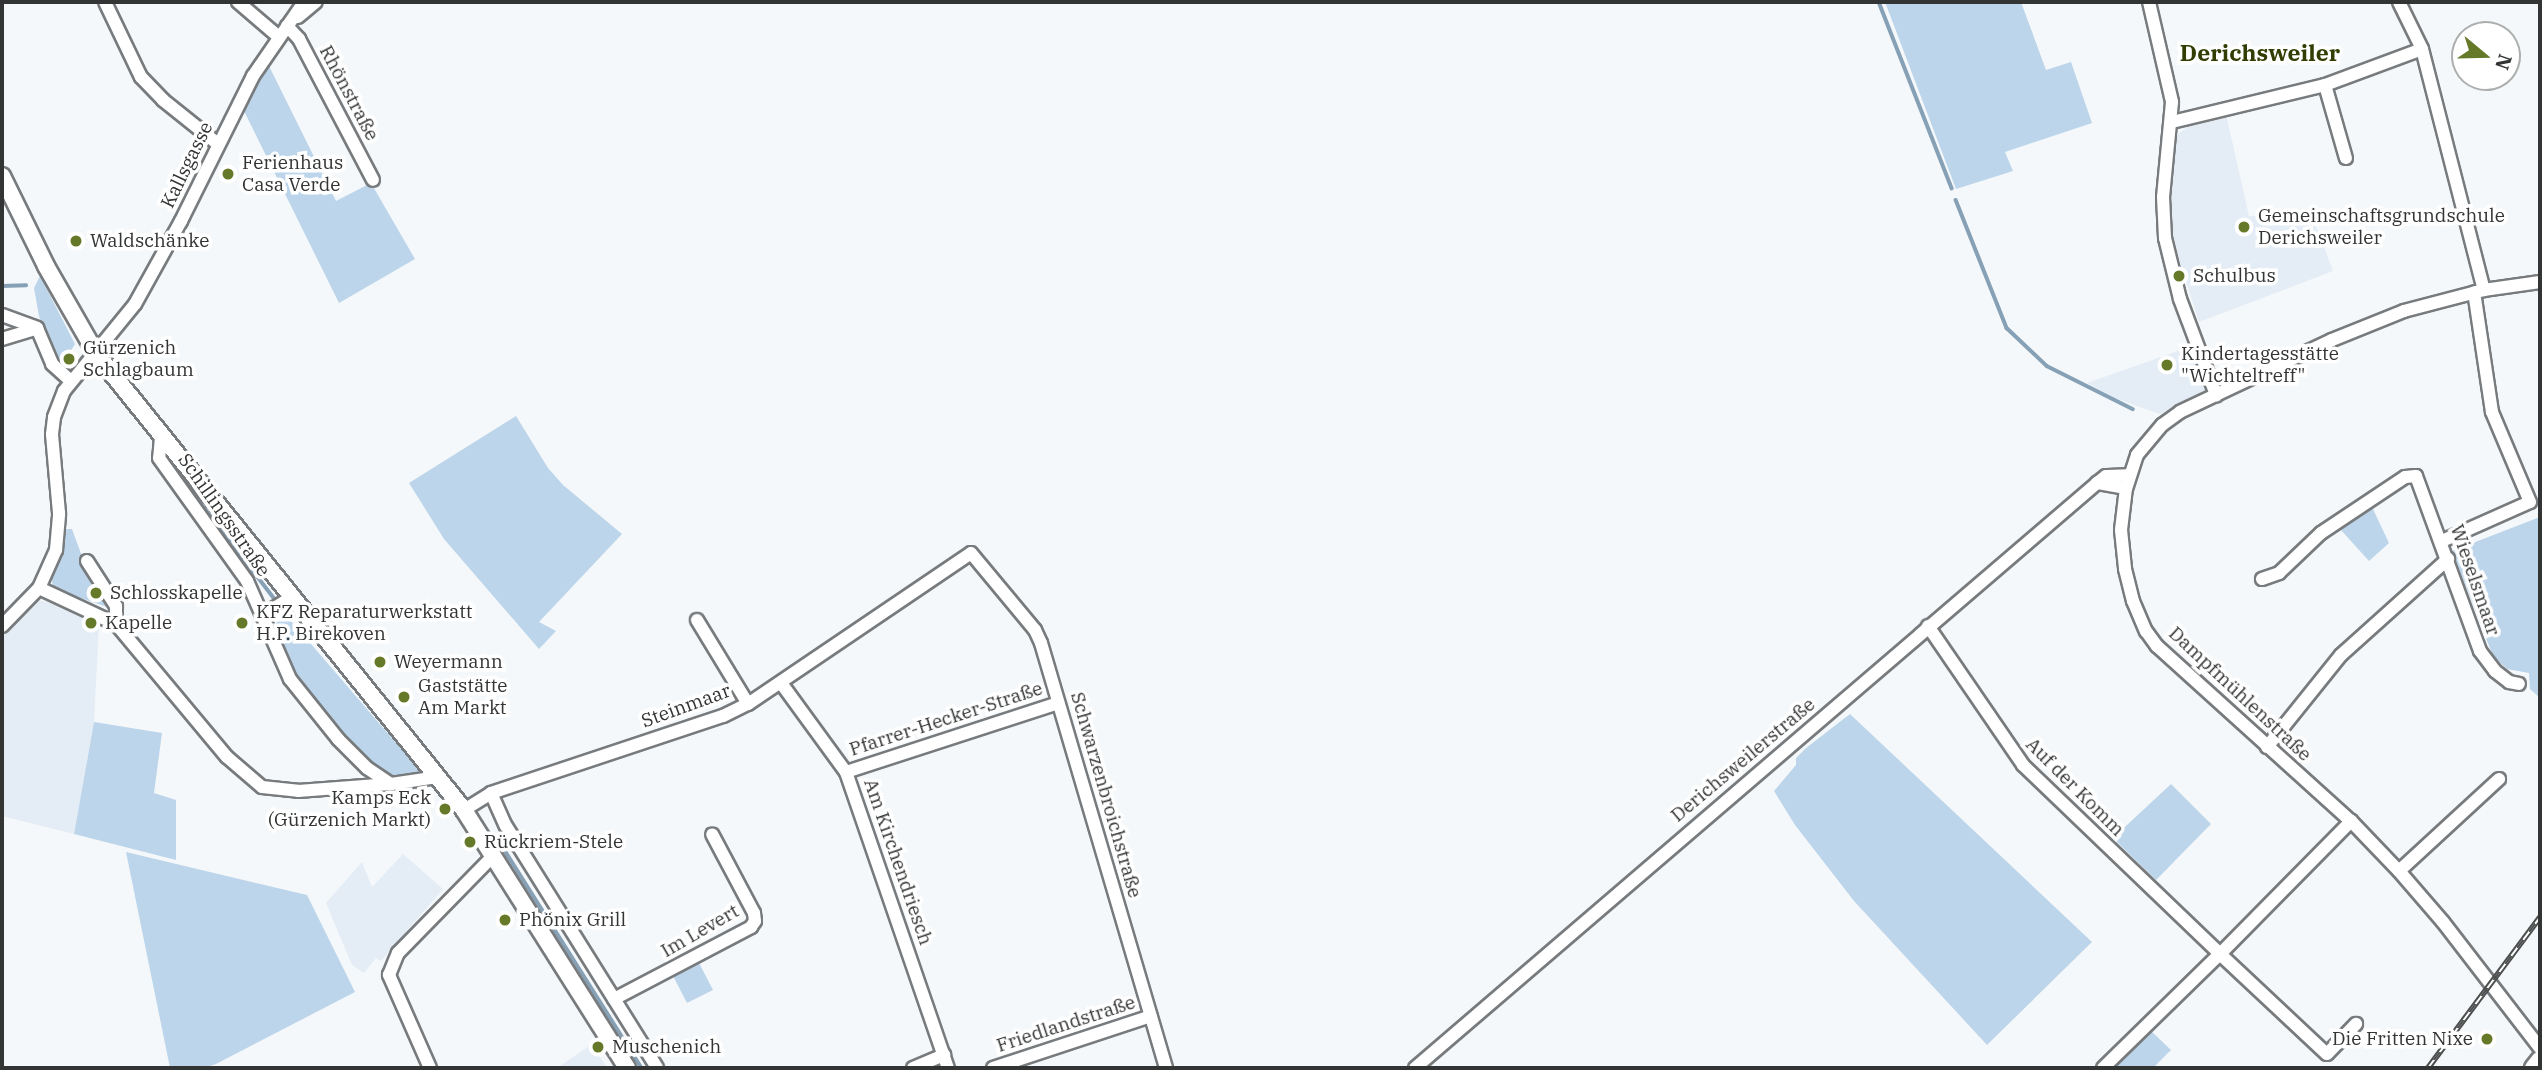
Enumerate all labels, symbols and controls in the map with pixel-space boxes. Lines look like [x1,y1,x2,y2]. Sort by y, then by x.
north arrow [2451,21,2521,91]
district label: Derichsweiler [2180,38,2340,66]
street label: Rhönstraße [314,42,384,144]
text: N [2490,51,2518,73]
street label: Kallsgasse [156,118,218,212]
place label: Ferienhaus Casa Verde [242,152,343,196]
marker: Ferienhaus Casa Verde [220,166,236,182]
place label: Gemeinschaftsgrundschule Derichsweiler [2258,205,2505,249]
marker: Gemeinschaftsgrundschule Derichsweiler [2236,219,2252,235]
place label: Waldschänke [90,230,209,252]
marker: Waldschänke [68,233,84,249]
place label: Schulbus [2193,265,2276,287]
marker: Schulbus [2171,268,2187,284]
place label: Gürzenich Schlagbaum [83,337,194,381]
place label: Kindertagesstätte "Wichteltreff" [2181,343,2339,387]
marker: Gürzenich Schlagbaum [61,351,77,367]
marker: Kindertagesstätte "Wichteltreff" [2159,357,2175,373]
street label: Schillingsstraße [173,449,275,581]
street label: Wieselsmaar [2445,521,2505,639]
place label: Schlosskapelle [110,582,243,604]
marker: Schlosskapelle [88,585,104,601]
place label: KFZ Reparaturwerkstatt H.P. Birekoven [256,601,472,645]
place label: Kapelle [105,612,172,634]
marker: Kapelle [83,615,99,631]
marker: KFZ Reparaturwerkstatt H.P. Birekoven [234,615,250,631]
street label: Dampfmühlenstraße [2164,622,2316,766]
place label: Weyermann [394,651,503,673]
marker: Weyermann [372,654,388,670]
place label: Gaststätte Am Markt [418,675,508,719]
street label: Pfarrer-Hecker-Straße [847,677,1045,761]
street label: Steinmaar [638,679,734,733]
marker: Gaststätte Am Markt [396,689,412,705]
street label: Schwarzenbroichstraße [1066,689,1146,901]
street label: Derichsweilerstraße [1666,693,1820,827]
street label: Auf der Komm [2021,733,2129,841]
street label: Am Kirchendriesch [859,776,937,948]
place label: Kamps Eck (Gürzenich Markt) [268,787,431,831]
marker: Kamps Eck (Gürzenich Markt) [437,801,453,817]
place label: Rückriem-Stele [484,831,623,853]
marker: Rückriem-Stele [462,834,478,850]
street label: Im Levert [657,900,743,962]
place label: Phönix Grill [519,909,626,931]
marker: Phönix Grill [497,912,513,928]
street label: Friedlandstraße [994,991,1138,1057]
place label: Die Fritten Nixe [2332,1028,2473,1050]
marker: Die Fritten Nixe [2479,1031,2495,1047]
place label: Muschenich [612,1036,721,1058]
marker: Muschenich [590,1039,606,1055]

